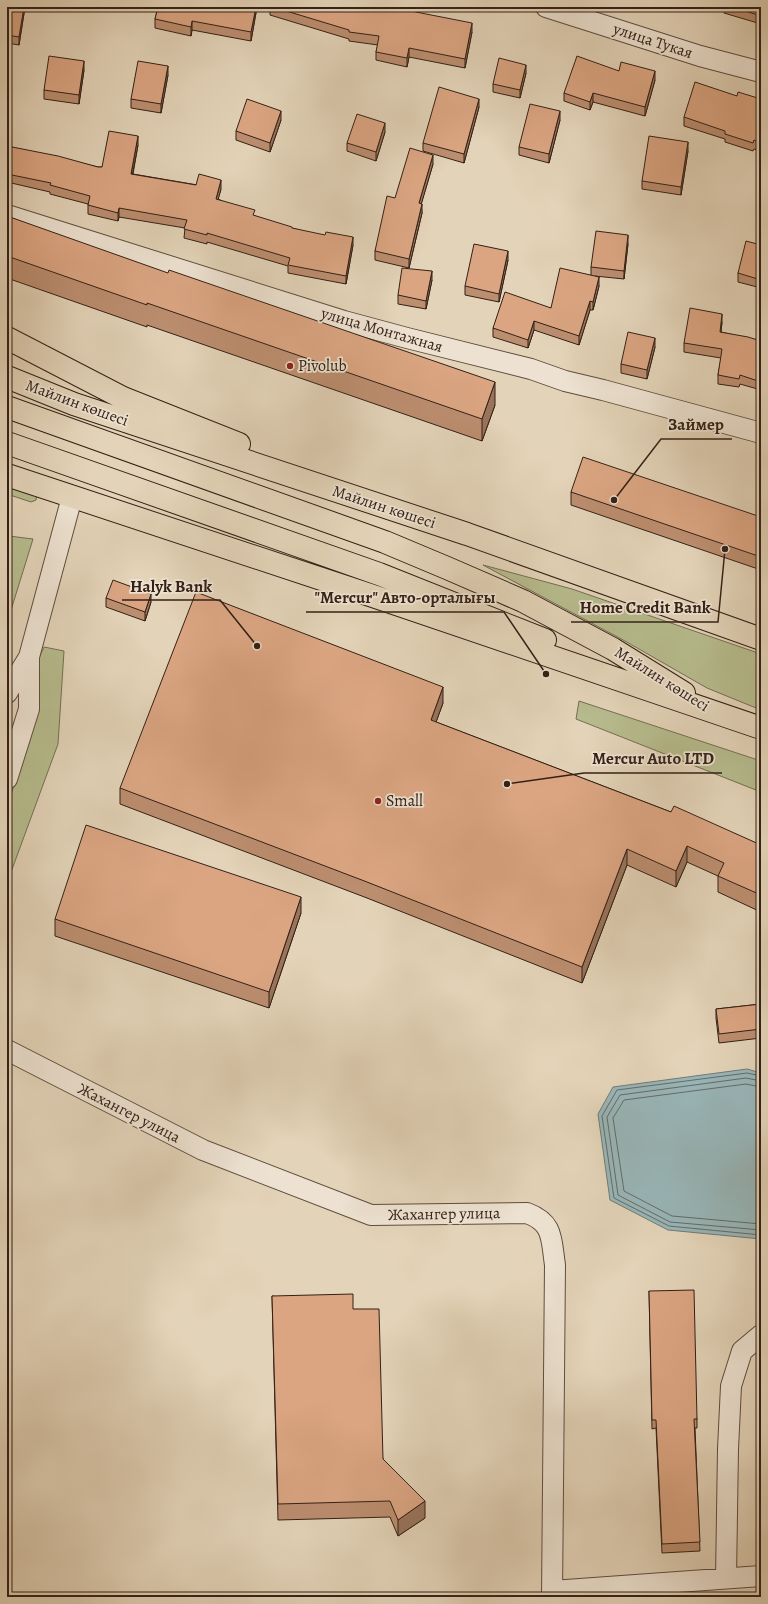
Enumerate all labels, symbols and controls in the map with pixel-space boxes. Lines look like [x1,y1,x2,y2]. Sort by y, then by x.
street label: улица Тукая [610,18,696,64]
street label: улица Монтажная [318,302,446,358]
place label: Pivolub [298,355,347,377]
marker: Pivolub [285,361,295,371]
street label: Майлин көшесі [23,374,131,432]
callout: Займер [661,410,732,439]
text: Займер [668,413,724,436]
street label: Майлин көшесі [329,480,439,534]
callout: Halyk Bank [122,571,220,600]
text: Halyk Bank [130,575,212,598]
callout: "Mercur" Авто-орталығы [306,583,504,612]
text: "Mercur" Авто-орталығы [315,586,495,609]
callout: Home Credit Bank [571,593,718,622]
text: Home Credit Bank [580,596,711,619]
street label: Майлин көшесі [610,641,714,717]
callout: Mercur Auto LTD [584,744,722,773]
text: Mercur Auto LTD [592,747,714,770]
place label: Small [386,790,423,812]
marker: Small [373,796,383,806]
street label: Жахангер улица [74,1078,185,1149]
street label: Жахангер улица [388,1202,501,1226]

